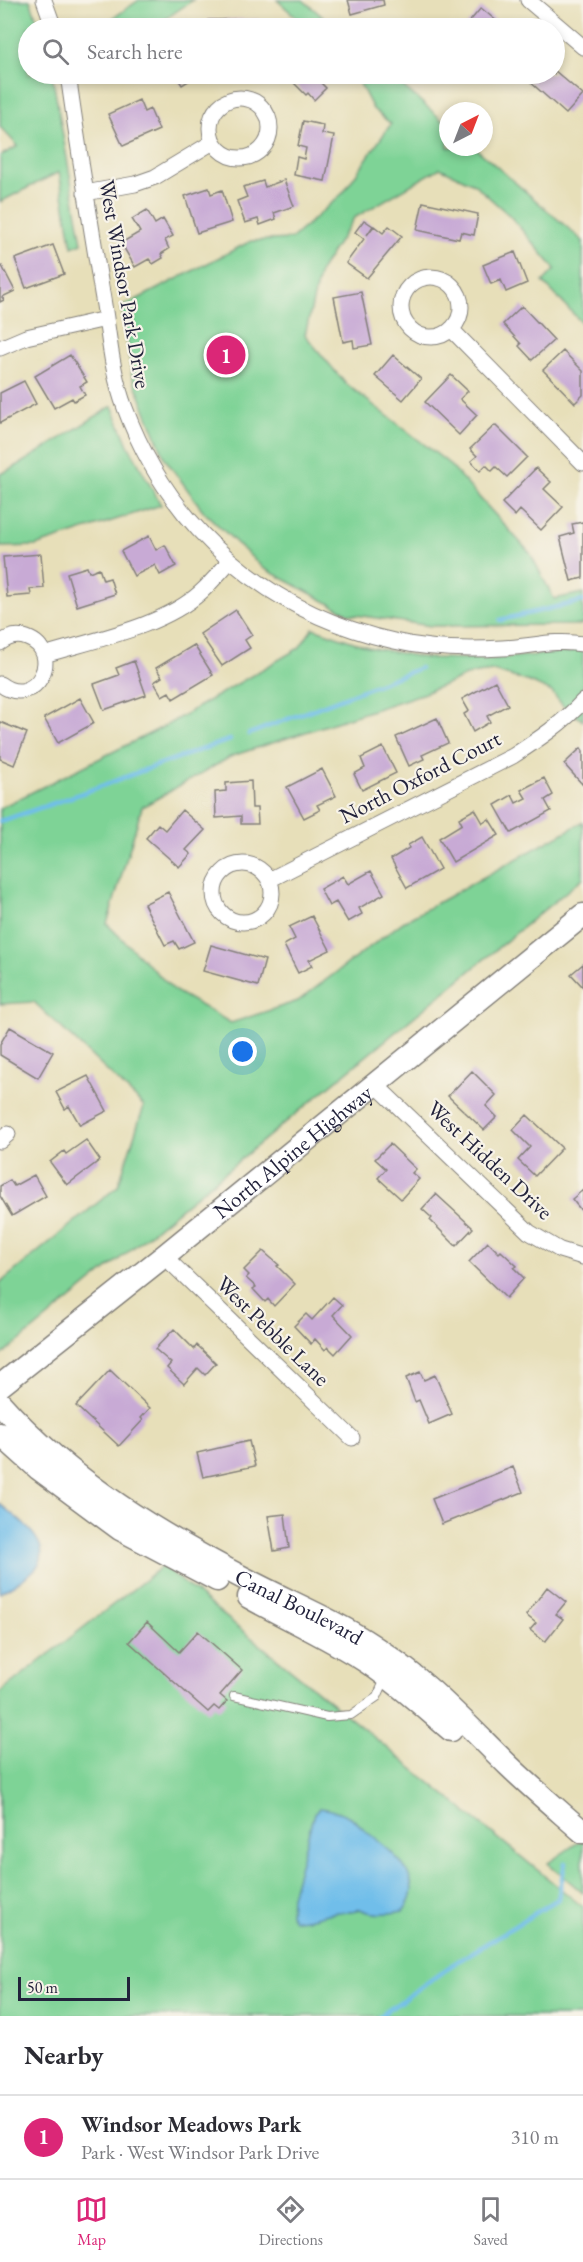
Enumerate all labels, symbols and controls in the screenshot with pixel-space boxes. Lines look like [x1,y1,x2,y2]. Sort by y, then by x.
search box [18,18,565,84]
icon: search [39,35,72,68]
text: Search here [87,37,182,66]
north arrow [439,102,493,156]
street label: West Windsor Park Drive [92,177,158,391]
pin: 1 [206,332,246,378]
street label: North Oxford Court [335,724,506,830]
your location [228,1037,257,1066]
street label: North Alpine Highway [207,1078,378,1225]
street label: West Hidden Drive [421,1094,559,1226]
street label: West Pebble Lane [210,1270,336,1393]
street label: Canal Boulevard [230,1562,370,1652]
scale bar [18,1974,130,2002]
text: 50 m [27,1977,58,1998]
text: Nearby [24,2038,104,2072]
text: Windsor Meadows Park [81,2110,301,2139]
text: 1 [38,2124,49,2150]
text: 310 m [511,2124,559,2150]
text: Park · West Windsor Park Drive [81,2139,319,2165]
tab: Map [75,2193,108,2250]
tab: Directions [259,2193,323,2250]
tab: Saved [473,2193,508,2250]

